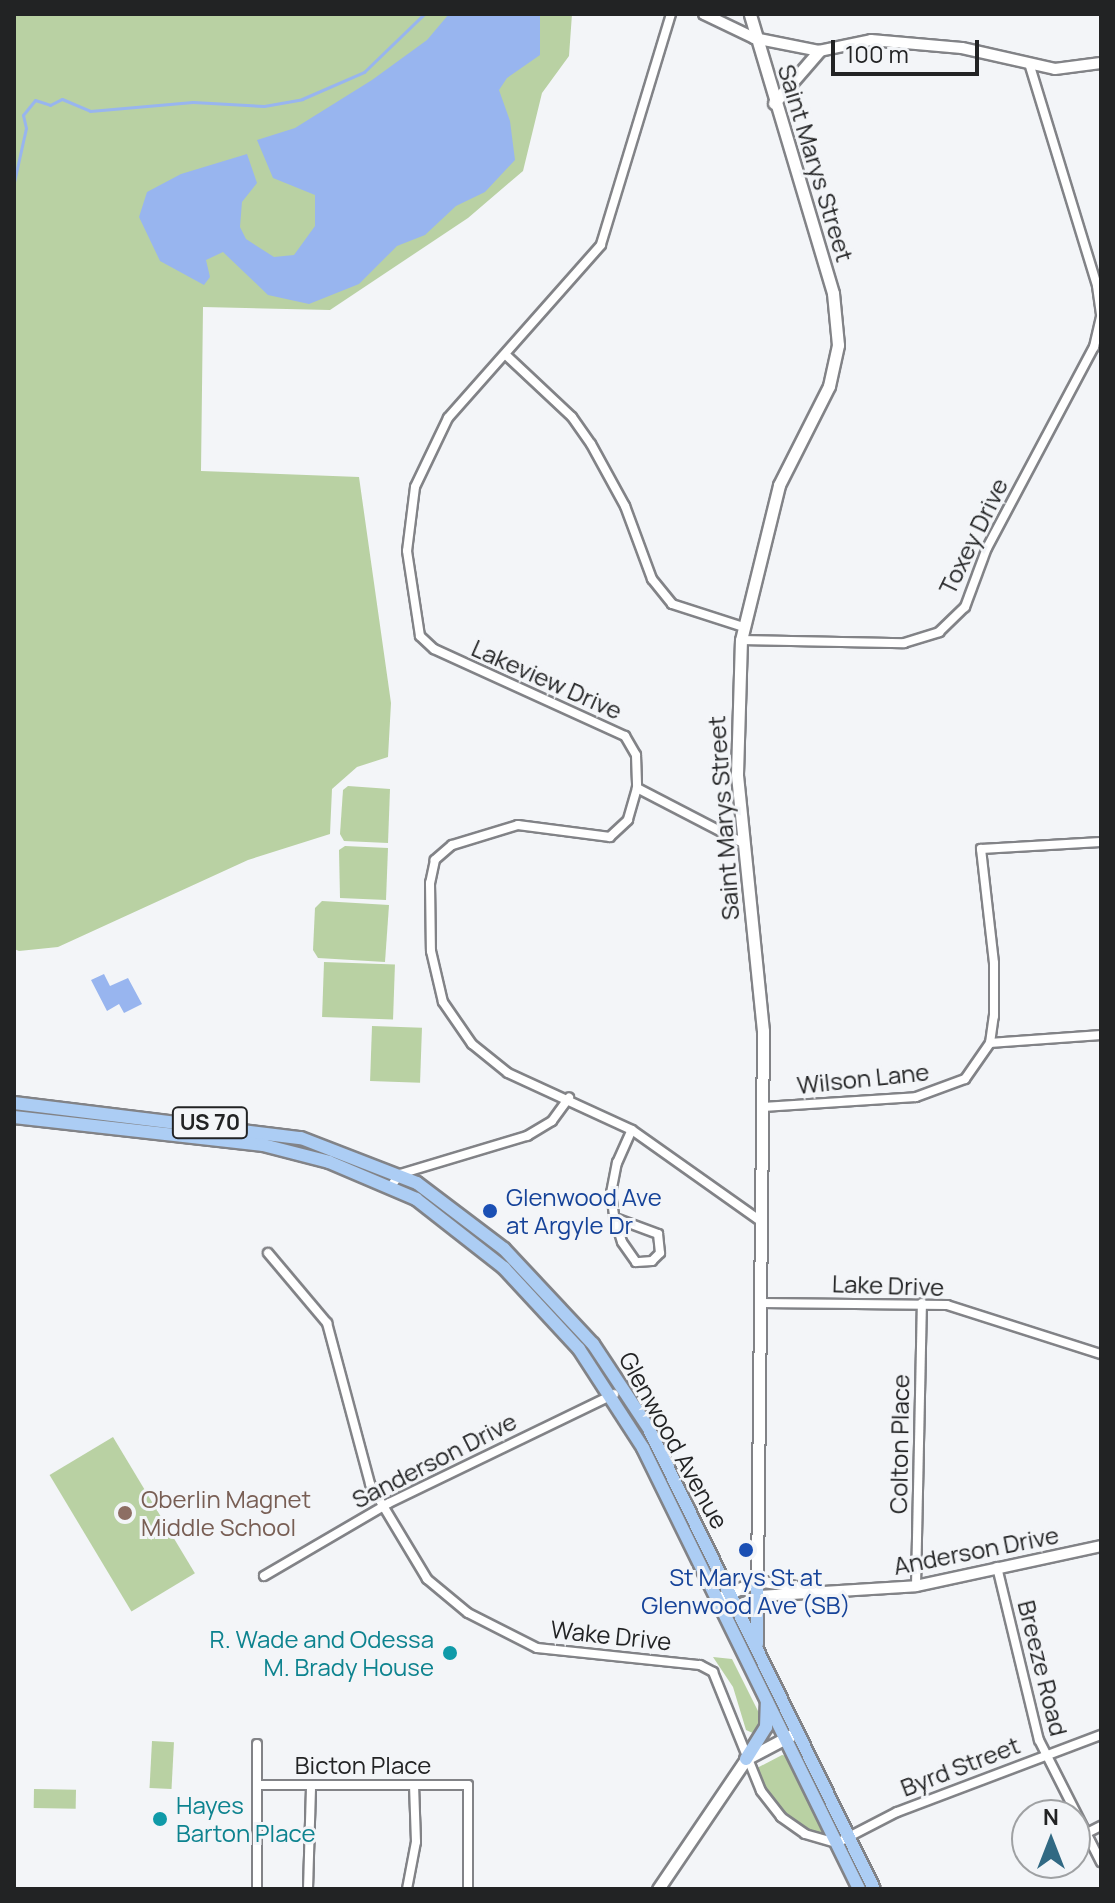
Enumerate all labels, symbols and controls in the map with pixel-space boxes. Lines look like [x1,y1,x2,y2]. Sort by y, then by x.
scale bar [835,24,983,74]
text: 100 m [845,37,909,70]
street label: Saint Marys Street [772,61,860,265]
street label: Toxey Drive [932,473,1014,599]
street label: Lakeview Drive [467,633,627,725]
street label: Saint Marys Street [701,715,745,921]
street label: Wilson Lane [795,1057,931,1099]
road number: US 70 [170,1105,250,1141]
place label: Glenwood Ave at Argyle Dr [506,1183,662,1239]
marker: Glenwood Ave at Argyle Dr [481,1202,499,1220]
street label: Lake Drive [831,1269,945,1301]
street label: Glenwood Avenue [613,1346,735,1534]
street label: Colton Place [883,1374,915,1514]
street label: Sanderson Drive [347,1406,521,1514]
place label: Oberlin Magnet Middle School [141,1485,311,1541]
marker: Oberlin Magnet Middle School [116,1504,134,1522]
street label: Anderson Drive [891,1520,1061,1580]
marker: St Marys St at Glenwood Ave (SB) [737,1541,755,1559]
place label: St Marys St at Glenwood Ave (SB) [641,1563,851,1619]
street label: Breeze Road [1012,1597,1074,1739]
street label: Wake Drive [549,1614,673,1656]
place label: R. Wade and Odessa M. Brady House [210,1625,434,1681]
marker: R. Wade and Odessa M. Brady House [441,1644,459,1662]
street label: Byrd Street [896,1730,1024,1802]
street label: Bicton Place [295,1751,431,1779]
place label: Hayes Barton Place [176,1791,315,1847]
north arrow [1011,1799,1091,1879]
text: N [1043,1802,1059,1832]
marker: Hayes Barton Place [151,1810,169,1828]

